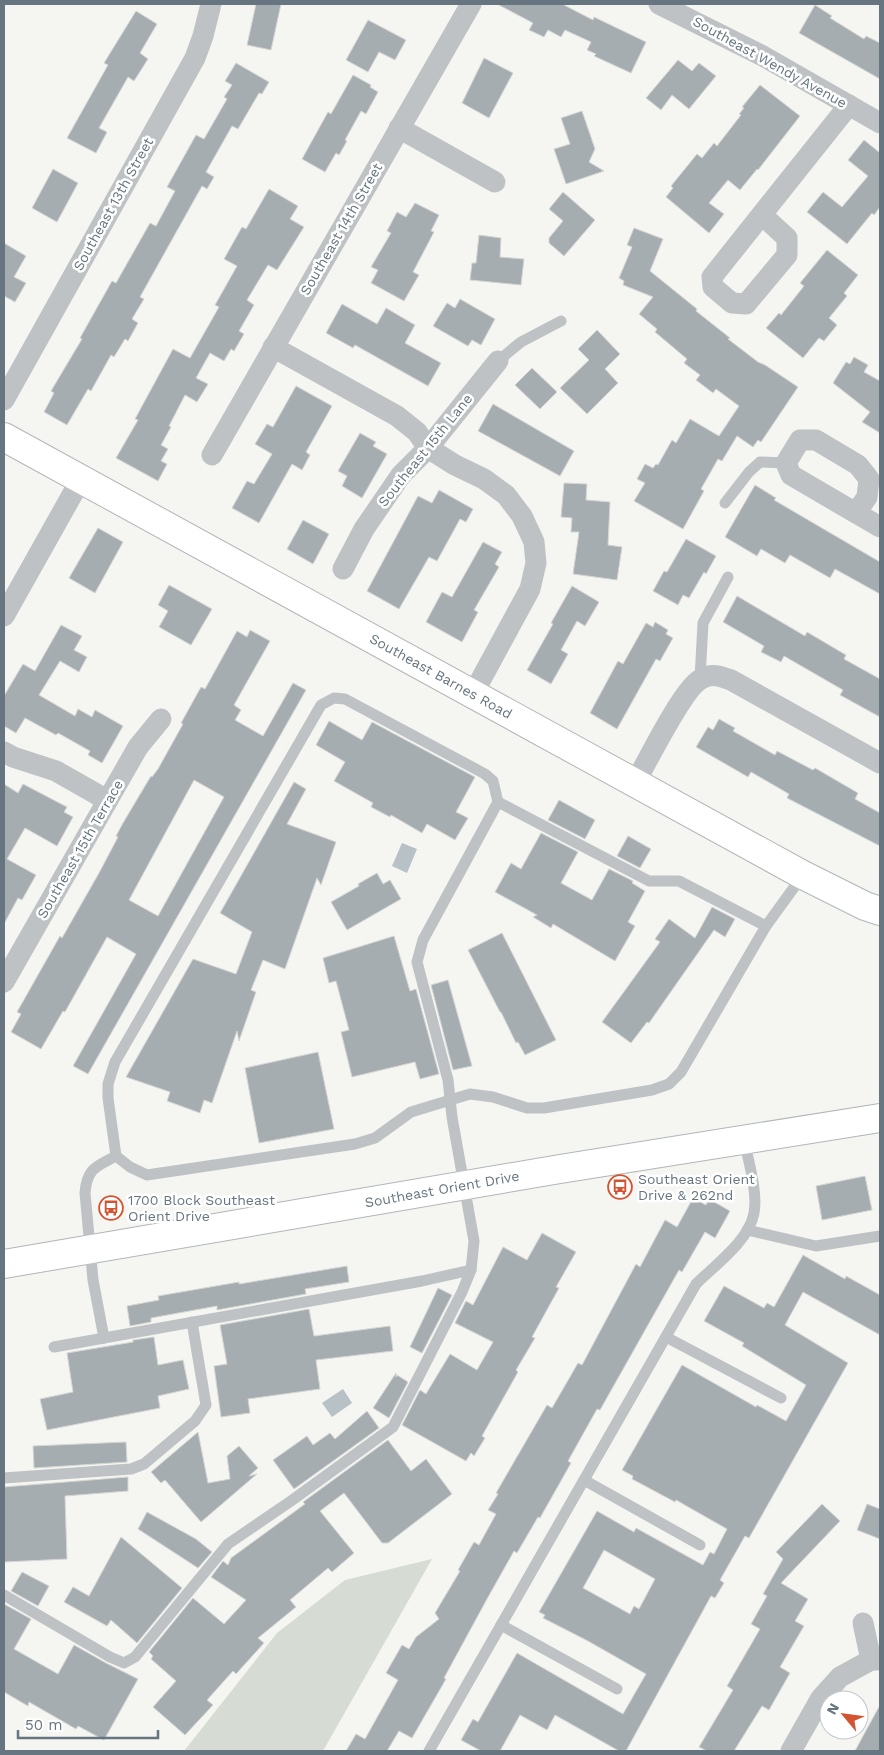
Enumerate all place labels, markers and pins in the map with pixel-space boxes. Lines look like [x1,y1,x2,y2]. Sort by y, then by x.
place label: Southeast Orient Drive & 262nd [638,1171,755,1203]
bus stop icon: Southeast Orient Drive & 262nd [607,1174,633,1200]
place label: 1700 Block Southeast Orient Drive [128,1192,275,1224]
bus stop icon: 1700 Block Southeast Orient Drive [98,1195,124,1221]

